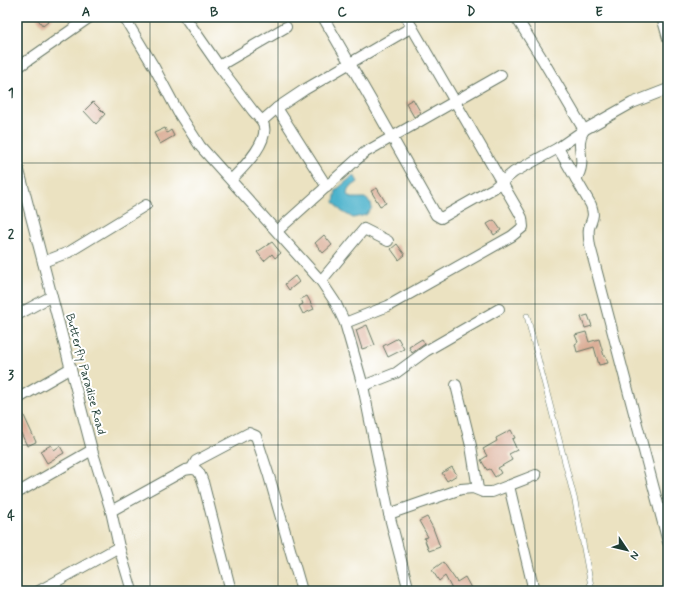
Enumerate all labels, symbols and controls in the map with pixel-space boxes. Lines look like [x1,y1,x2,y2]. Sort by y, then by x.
text: A [82,4,90,21]
text: B [210,4,219,21]
text: C [337,4,347,21]
text: D [467,4,476,21]
text: E [595,4,603,21]
text: 1 [8,85,14,102]
text: 2 [8,226,15,243]
street label: Butterfly Paradise Road [61,312,109,437]
text: 3 [8,367,14,384]
text: 4 [7,508,15,525]
north arrow [607,530,647,570]
text: N [627,548,642,562]

